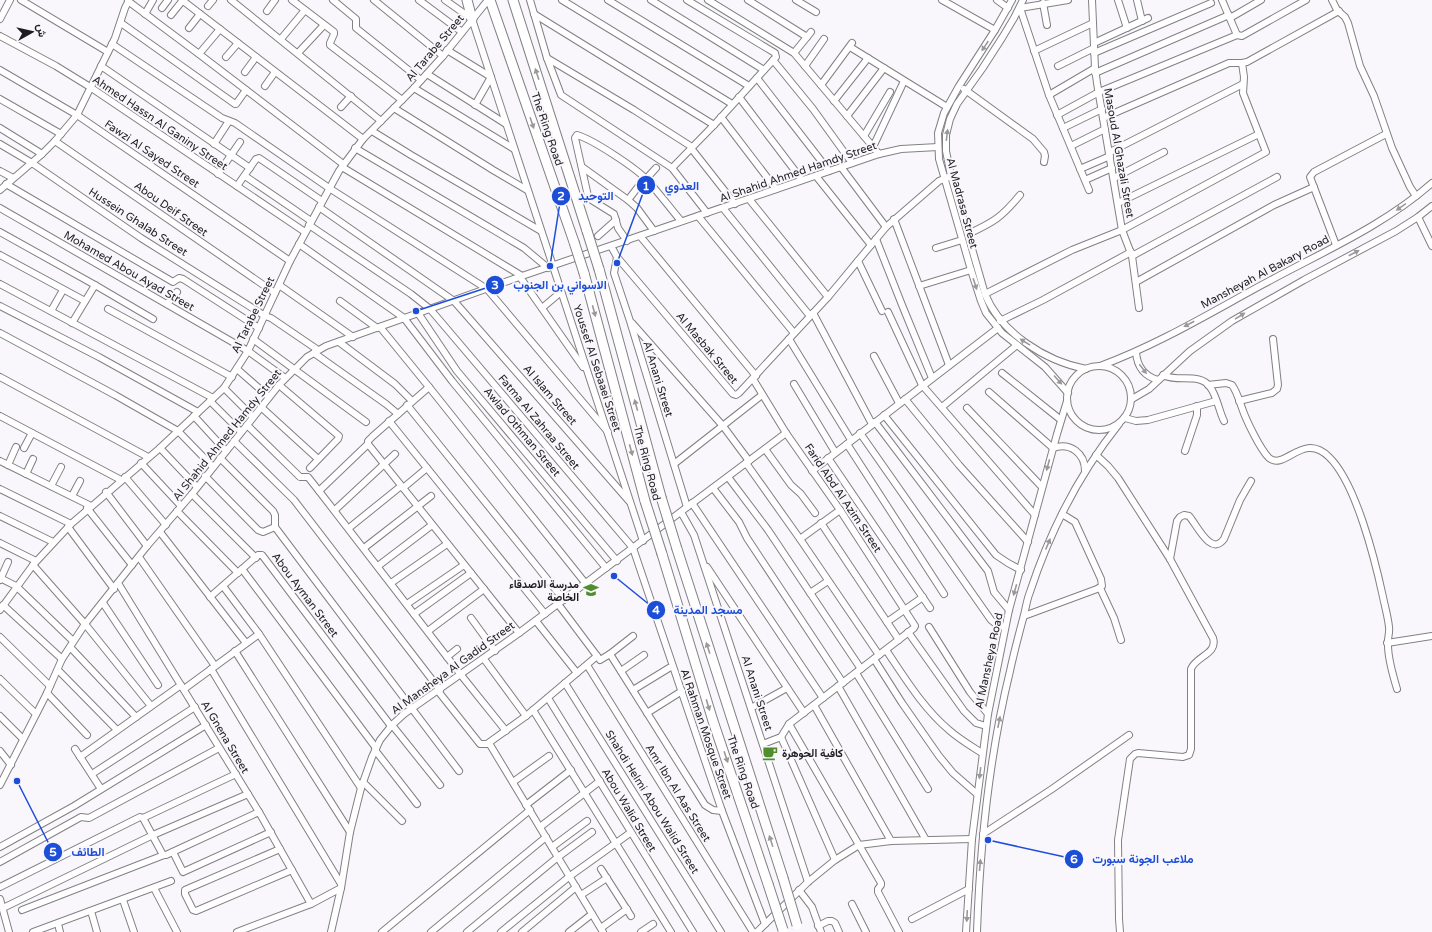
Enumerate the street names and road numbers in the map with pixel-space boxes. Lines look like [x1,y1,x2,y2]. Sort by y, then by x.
street label: Al Tarabe Street [403,12,467,84]
street label: Ahmed Hassn Al Ganiny Street [90,73,230,173]
street label: Masoud Al Ghazali Street [1101,87,1137,219]
street label: The Ring Road [528,90,566,168]
street label: Fawzi Al Sayed Street [102,117,202,191]
street label: Al Shahid Ahmed Hamdy Street [718,139,878,205]
street label: Al Madrasa Street [944,156,980,250]
street label: Abou Deif Street [132,179,210,239]
street label: Hussein Ghalab Street [86,185,190,259]
street label: Mohamed Abou Ayad Street [61,228,197,314]
street label: Mansheyah Al Bakary Road [1199,233,1331,311]
street label: Al Tarabe Street [229,275,277,355]
street label: Youssef Al Sebaaei Street [570,303,624,433]
street label: Al Masbak Street [673,310,741,386]
street label: Al Anani Street [640,340,676,418]
street label: Al Islam Street [520,362,580,428]
street label: Al Shahid Ahmed Hamdy Street [170,367,284,503]
street label: Fatma Al Zahraa Street [496,372,582,472]
street label: Awlad Othman Street [481,385,563,479]
street label: The Ring Road [631,424,663,502]
street label: Farid Abd Al Azim Street [802,441,884,555]
street label: Abou Ayman Street [269,550,341,640]
street label: Al Mansheya Road [972,612,1006,710]
street label: Al Mansheya Al Gadid Street [389,619,517,717]
street label: Al Anani Street [739,654,775,732]
street label: Al Rahman Mosque Street [678,667,734,801]
street label: Al Gnena Street [198,698,252,776]
street label: Shahdi Helmi Abou Walid Street [602,728,702,876]
street label: The Ring Road [724,733,762,811]
street label: Amr Ibn Al Aas Street [643,742,713,844]
street label: Abou Walid Street [599,766,659,854]

